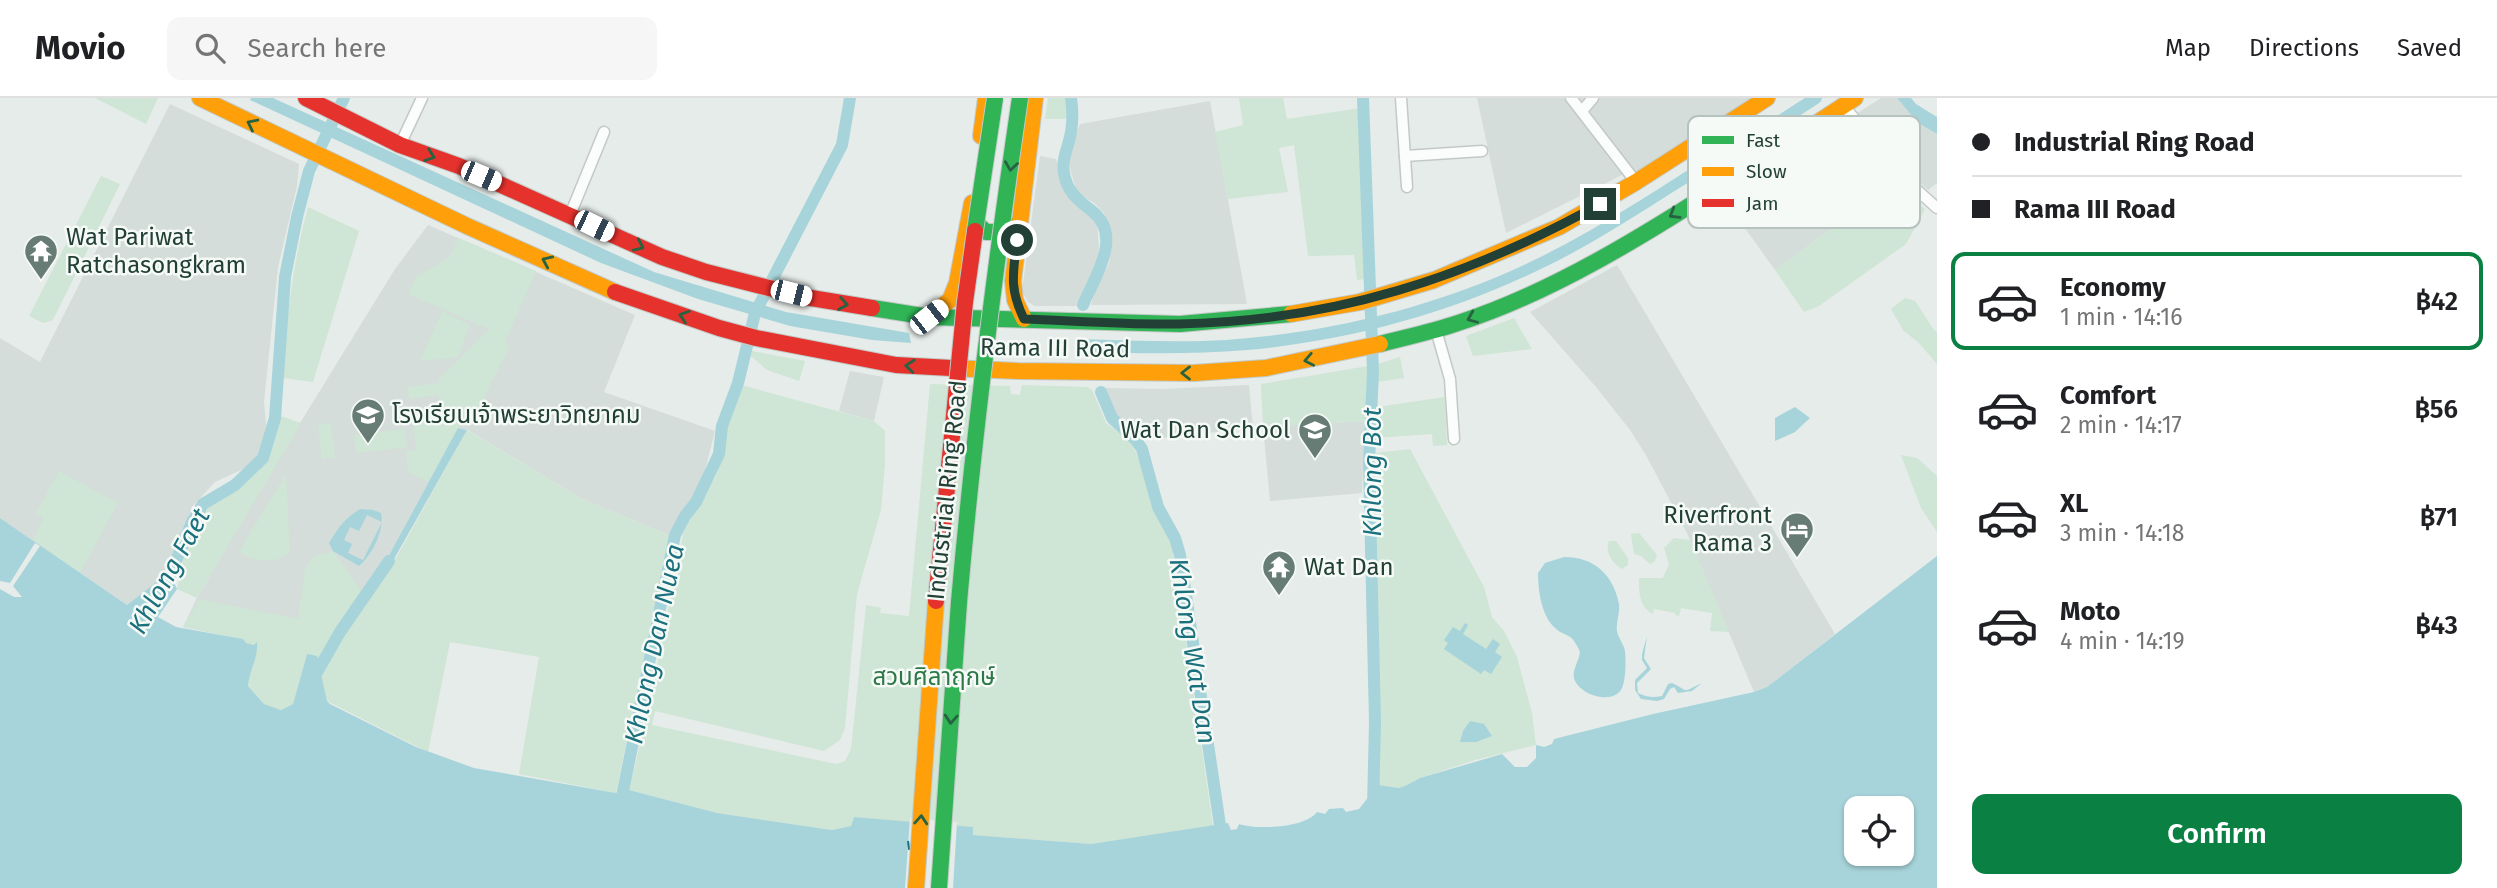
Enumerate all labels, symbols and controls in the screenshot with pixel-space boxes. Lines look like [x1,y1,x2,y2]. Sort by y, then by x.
search box [167,17,657,80]
text: Movio [35,28,125,68]
icon: search [191,29,229,67]
text: Search here [247,33,386,64]
text: Map [2165,34,2211,62]
text: Directions [2249,34,2359,62]
text: Saved [2397,34,2462,62]
legend [1688,116,1920,228]
one-way arrow [247,119,259,133]
text: Industrial Ring Road [2014,127,2255,158]
text: Fast [1746,129,1780,152]
one-way arrow [424,148,436,162]
car [458,158,505,194]
one-way arrow [1003,160,1018,171]
text: Slow [1746,160,1787,183]
route end [1584,188,1616,220]
text: Jam [1746,192,1778,215]
text: Rama III Road [2014,194,2176,225]
one-way arrow [1668,206,1681,219]
car [571,207,618,245]
place label: Wat Pariwat Ratchasongkram [66,223,246,279]
route start [1001,224,1033,256]
temple icon: Wat Pariwat Ratchasongkram [22,232,60,281]
one-way arrow [632,238,644,252]
one-way arrow [542,255,554,269]
icon: car [1976,270,2039,333]
text: Economy [2060,272,2166,303]
car [769,278,814,308]
text: ฿42 [2415,286,2458,317]
one-way arrow [837,296,849,311]
car [906,296,953,338]
text: 1 min · 14:16 [2060,303,2182,331]
one-way arrow [678,310,690,325]
one-way arrow [1466,310,1479,324]
street label: Rama III Road [980,333,1130,363]
one-way arrow [1303,351,1315,366]
one-way arrow [904,359,915,374]
one-way arrow [1180,365,1191,381]
icon: car [1976,378,2039,441]
street label: Industrial Ring Road [922,379,972,601]
text: Comfort [2060,380,2156,411]
text: ฿56 [2415,394,2458,425]
school or university icon: โรงเรียนเจ้าพระยาวิทยาคม [349,396,387,445]
place label: โรงเรียนเจ้าพระยาวิทยาคม [392,401,641,429]
water label: Khlong Bot [1357,407,1388,537]
school or university icon: Wat Dan School [1296,411,1334,460]
text: 2 min · 14:17 [2060,411,2182,439]
place label: Wat Dan School [1120,416,1290,444]
icon: car [1976,486,2039,549]
text: XL [2060,488,2088,519]
place label: Riverfront Rama 3 [1663,501,1772,557]
water label: Khlong Faet [122,502,217,639]
text: ฿71 [2420,502,2458,533]
hotel icon: Riverfront Rama 3 [1778,510,1816,559]
text: 3 min · 14:18 [2060,519,2184,547]
water label: Khlong Dan Nuea [618,541,691,747]
temple icon: Wat Dan [1260,548,1298,597]
place label: Wat Dan [1304,553,1394,581]
water label: Khlong Wat Dan [1163,556,1223,746]
icon: car [1976,594,2039,657]
text: Moto [2060,596,2120,627]
text: ฿43 [2415,610,2458,641]
text: 4 min · 14:19 [2060,627,2185,655]
park label: สวนศิลาฤกษ์ [873,663,995,691]
one-way arrow [944,714,959,725]
button: Confirm [1972,794,2462,874]
map controls [1844,796,1914,866]
button: locate [1844,796,1914,866]
one-way arrow [913,814,928,825]

